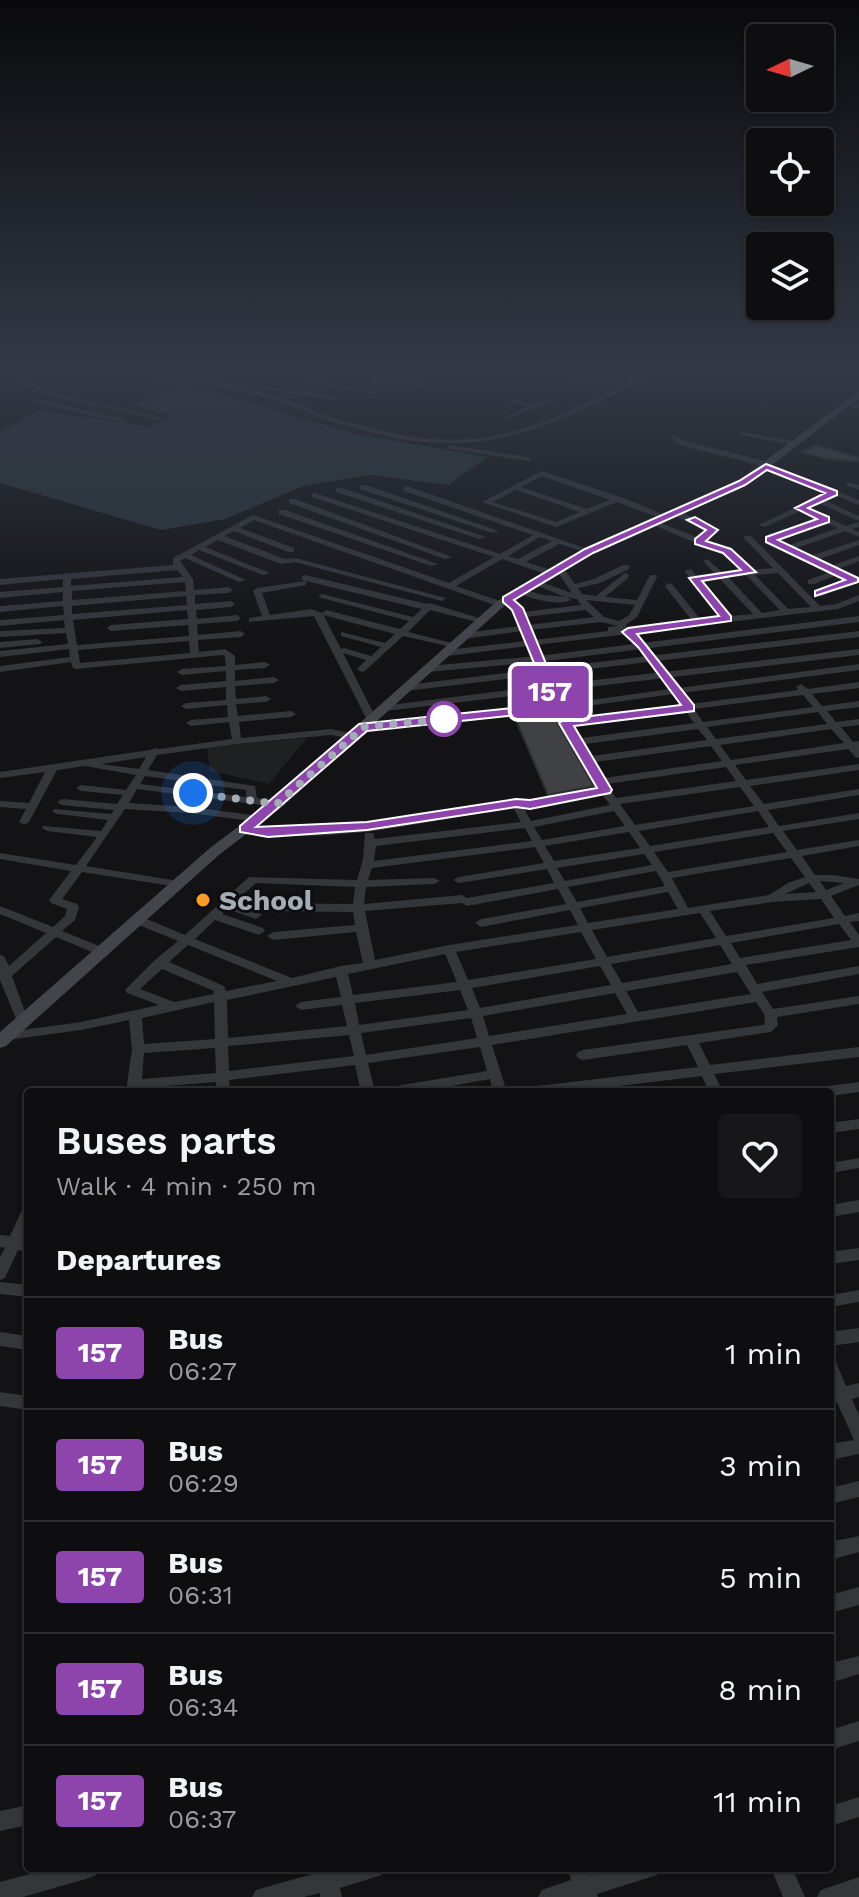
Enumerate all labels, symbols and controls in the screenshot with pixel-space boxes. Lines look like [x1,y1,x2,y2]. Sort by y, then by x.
north arrow [746,24,834,112]
map controls [746,24,834,320]
button: locate [746,128,834,216]
button: layers [746,232,834,320]
line badge: 157 [504,666,596,718]
text: 157 [528,675,572,708]
unlabelled marker [427,702,461,736]
your location [173,773,213,813]
place label: School [219,884,314,917]
marker: School [194,891,212,909]
button: heart [718,1114,802,1198]
text: Buses parts [56,1119,276,1163]
text: Walk · 4 min · 250 m [56,1171,317,1201]
text: Departures [56,1242,221,1277]
text: Bus [168,1321,223,1356]
text: 157 [78,1336,122,1369]
text: 1 min [725,1336,802,1371]
text: 06:27 [168,1356,237,1386]
text: Bus [168,1433,223,1468]
text: 157 [78,1448,122,1481]
text: 3 min [719,1448,802,1483]
text: 06:29 [168,1468,239,1498]
text: Bus [168,1545,223,1580]
text: 157 [78,1560,122,1593]
text: 5 min [719,1560,802,1595]
text: 06:31 [168,1580,233,1610]
text: Bus [168,1657,223,1692]
text: 157 [78,1672,122,1705]
text: 8 min [718,1672,802,1707]
text: 06:34 [168,1692,239,1722]
text: Bus [168,1769,223,1804]
text: 157 [78,1784,122,1817]
text: 11 min [713,1784,802,1819]
text: 06:37 [168,1804,236,1834]

